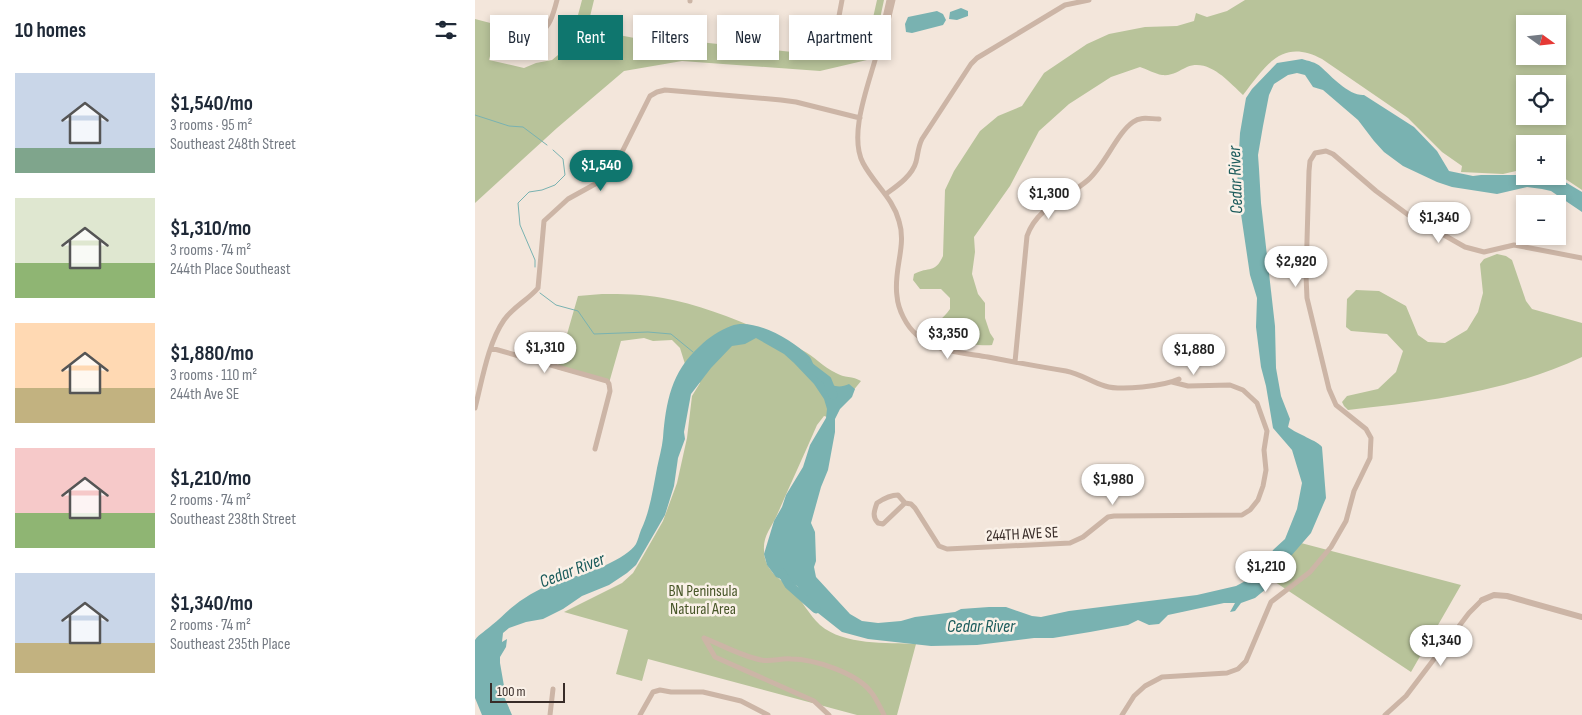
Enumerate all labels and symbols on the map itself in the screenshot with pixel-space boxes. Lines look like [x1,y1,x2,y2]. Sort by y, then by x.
north arrow [1516,15,1566,65]
water label: Cedar River [1224,145,1247,214]
pin: $1,540 [560,150,642,192]
pin: $1,300 [1008,178,1090,220]
pin: $1,340 [1398,202,1480,244]
pin: $2,920 [1255,246,1337,288]
pin: $3,350 [907,318,989,360]
pin: $1,310 [504,332,586,374]
pin: $1,880 [1153,334,1235,376]
pin: $1,980 [1072,464,1154,506]
street label: 244TH AVE SE [985,523,1059,546]
water label: Cedar River [537,548,609,592]
pin: $1,210 [1225,550,1307,593]
park label: BN Peninsula Natural Area [668,582,738,619]
water label: Cedar River [947,616,1016,637]
pin: $1,340 [1400,624,1482,667]
scale bar [490,680,565,703]

